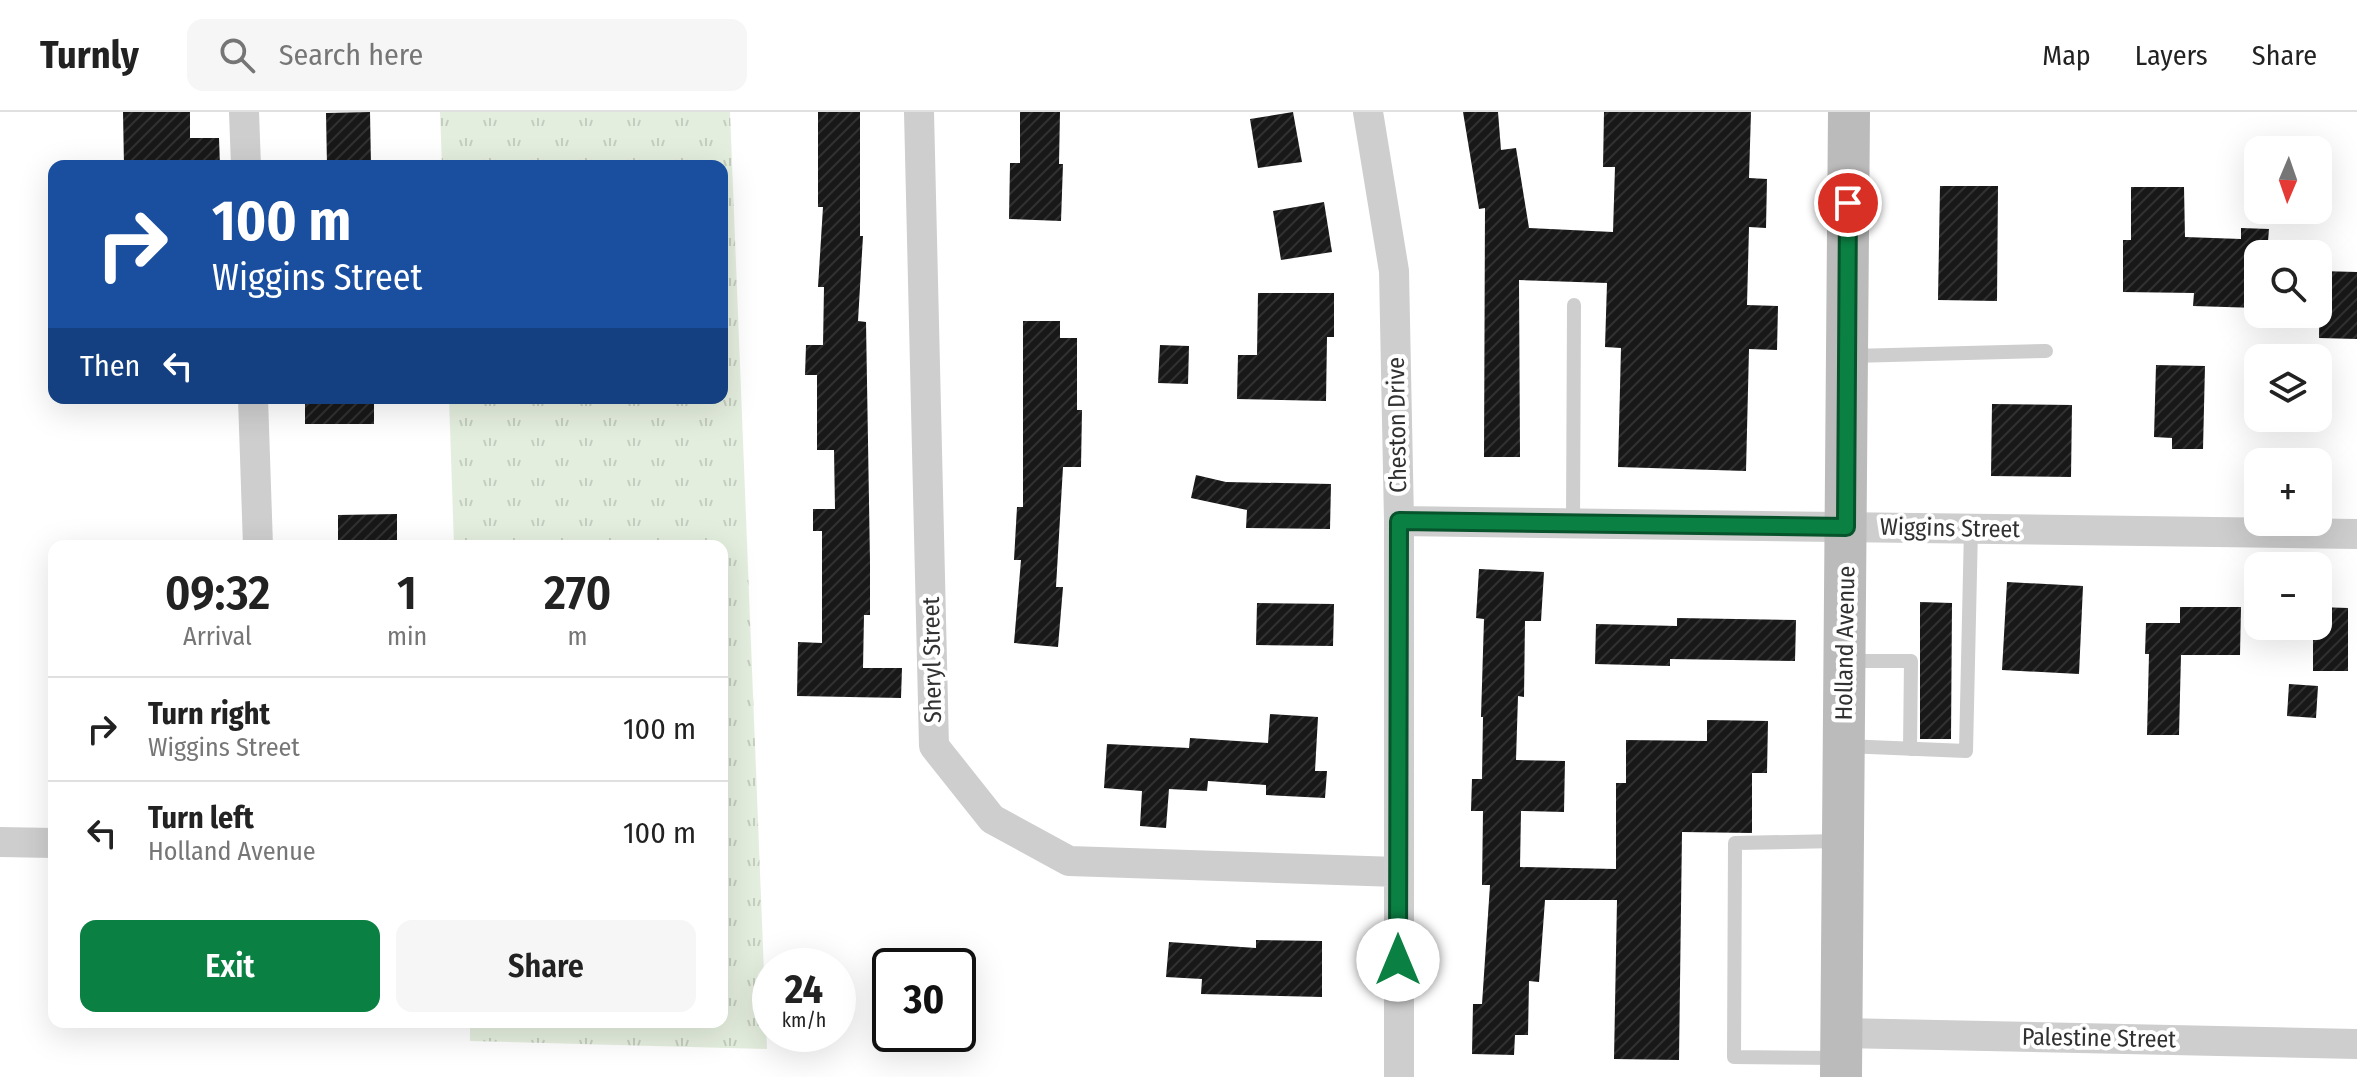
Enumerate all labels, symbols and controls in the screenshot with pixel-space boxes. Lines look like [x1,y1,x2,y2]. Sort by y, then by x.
search box [187,19,747,91]
text: Turnly [40,32,139,78]
icon: search [215,33,259,77]
text: Search here [279,37,423,73]
text: Map [2042,39,2091,72]
text: Layers [2135,39,2208,72]
text: Share [2252,39,2317,72]
north arrow [2244,136,2332,224]
map controls [2244,136,2332,640]
pin [1814,169,1882,237]
icon: arrive [1826,181,1870,225]
text: 100 m [212,188,351,255]
icon: right [80,192,184,296]
button: search [2244,240,2332,328]
text: Wiggins Street [212,256,422,300]
icon: left [156,344,200,388]
button: layers [2244,344,2332,432]
text: Then [80,348,140,384]
street label: Cheston Drive [1382,357,1412,493]
button: + [2244,448,2332,536]
street label: Wiggins Street [1880,513,2020,543]
button: − [2244,552,2332,640]
text: 09:32 [165,564,270,622]
text: 1 [397,564,417,622]
text: 270 [544,564,611,622]
street label: Holland Avenue [1830,565,1860,721]
street label: Sheryl Street [917,596,947,723]
text: Arrival [183,621,252,652]
text: min [387,621,427,652]
text: m [568,621,588,652]
text: Turn right [148,696,270,732]
icon: right [80,707,124,751]
text: 100 m [623,711,696,747]
text: Wiggins Street [148,732,300,763]
text: Turn left [148,800,254,836]
icon: left [80,811,124,855]
text: 100 m [623,815,696,851]
text: Holland Avenue [148,836,316,867]
position arrow [1356,918,1440,1002]
button: Exit [80,920,380,1012]
button: Share [396,920,696,1012]
speed limit sign: 30 [872,948,976,1052]
text: 24 [785,966,823,1014]
text: km/h [782,1008,826,1032]
street label: Palestine Street [2022,1023,2176,1053]

